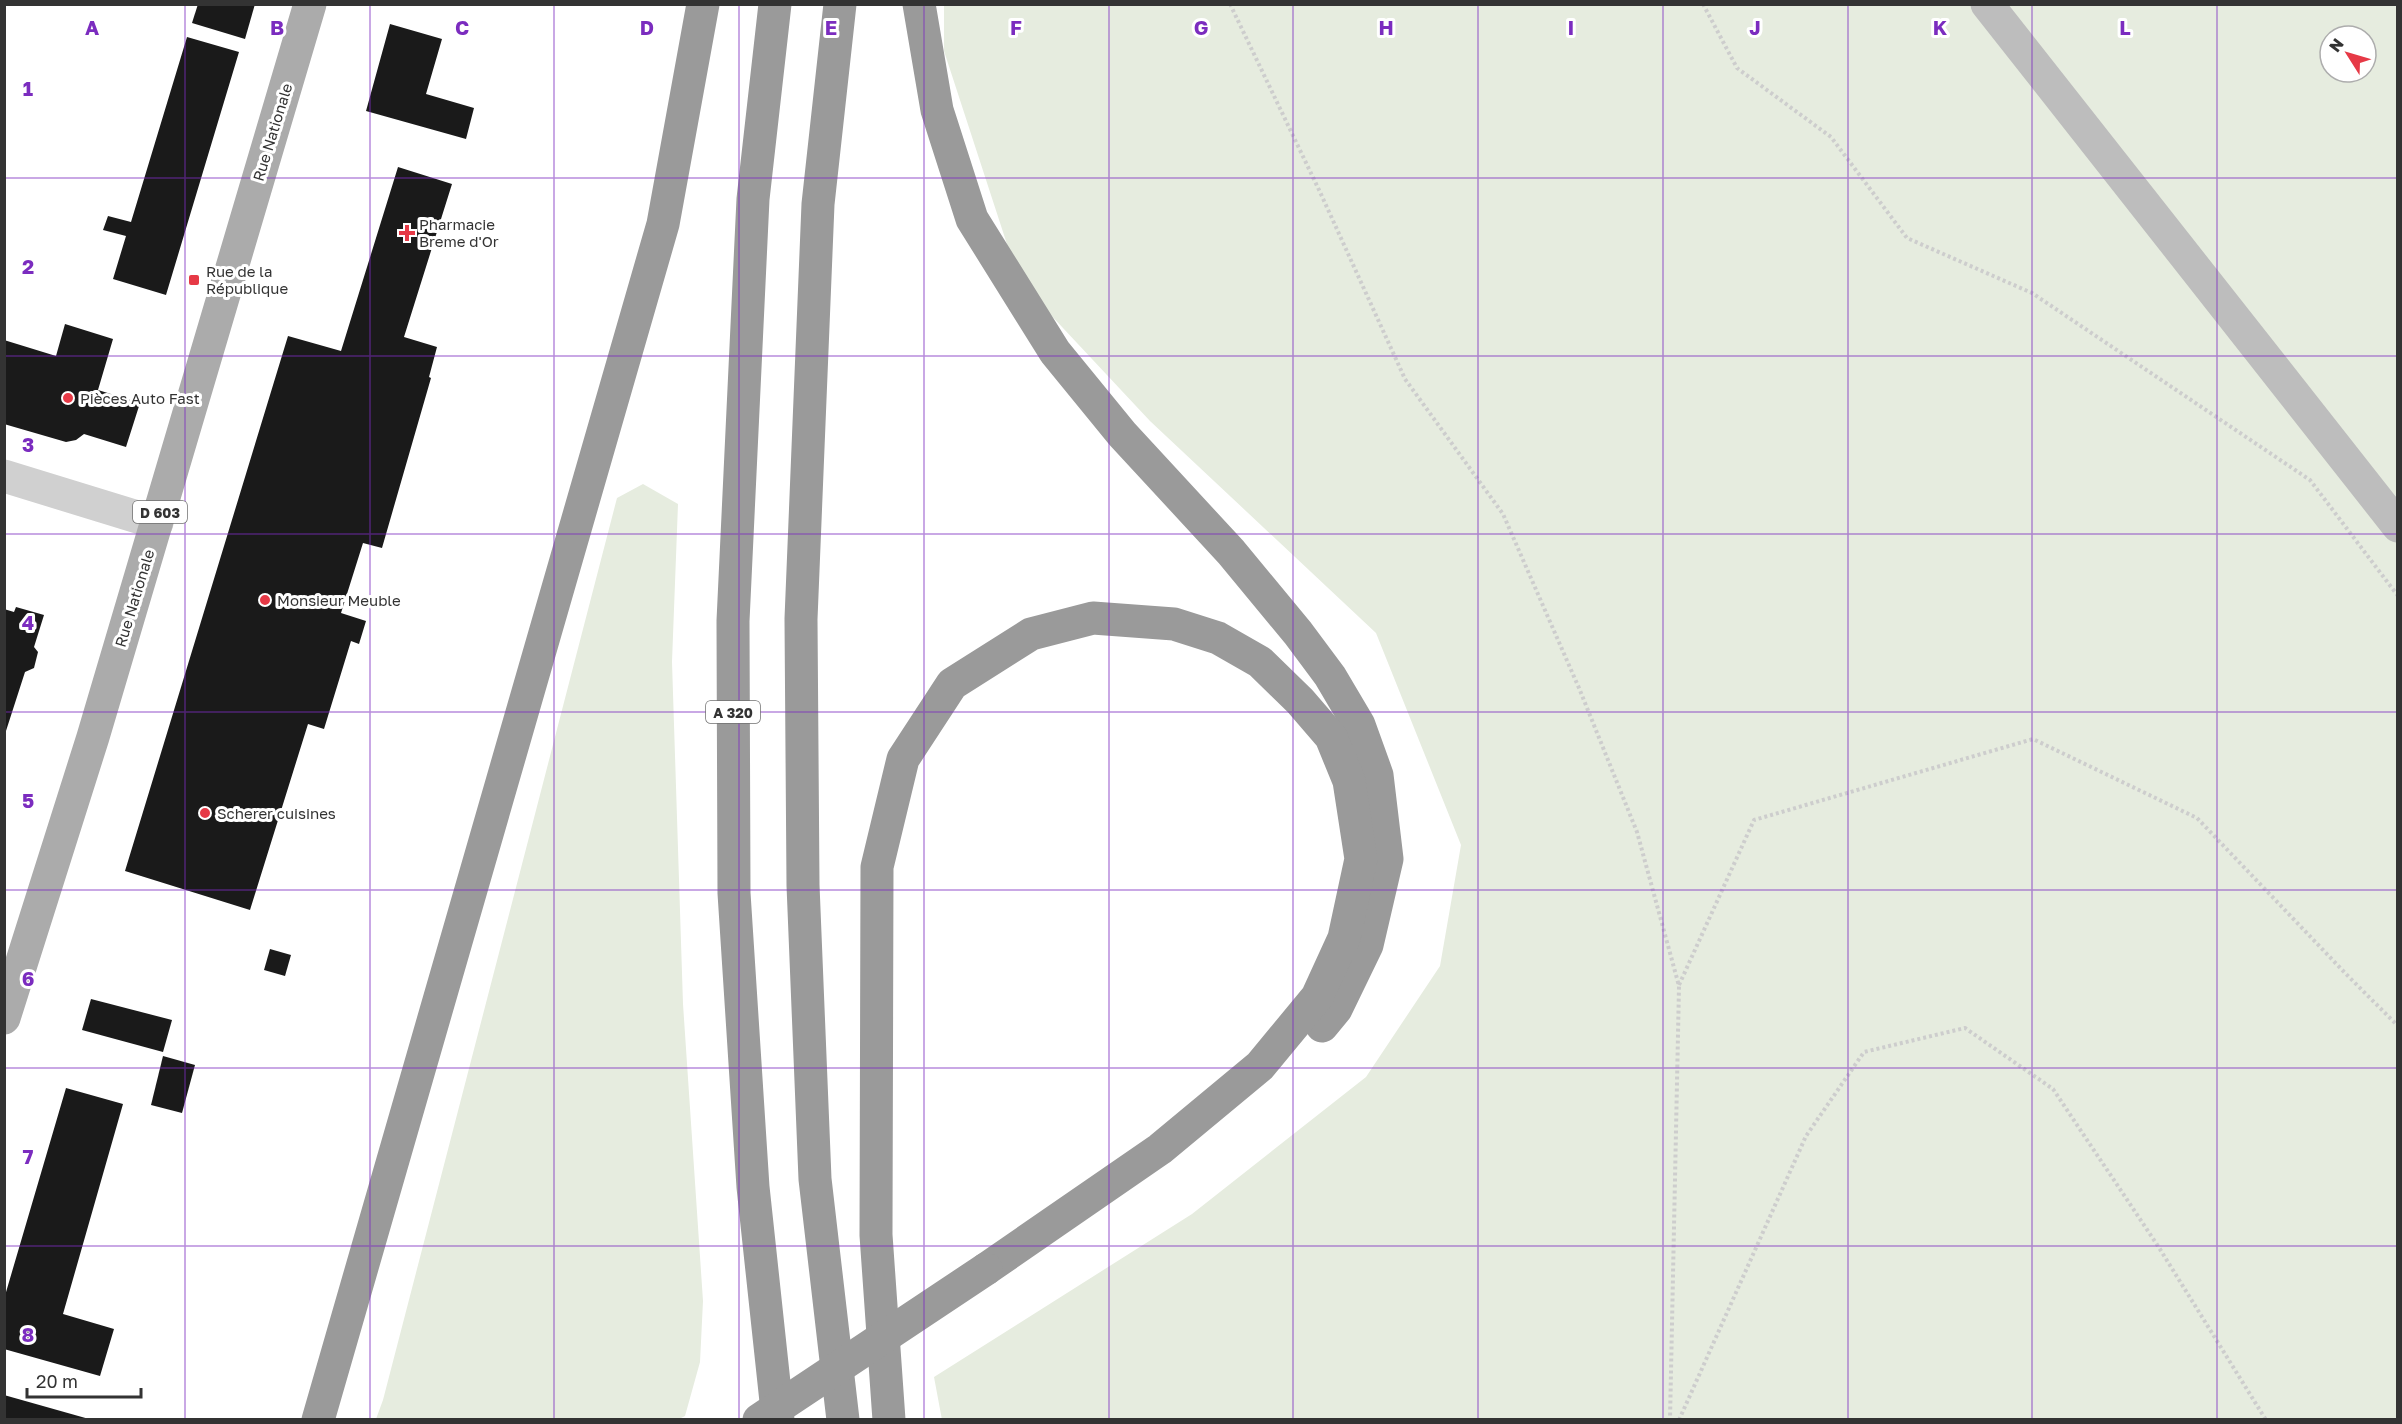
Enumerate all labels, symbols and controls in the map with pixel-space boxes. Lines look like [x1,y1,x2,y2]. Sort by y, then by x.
text: A [85,15,99,39]
text: B [270,15,284,39]
text: C [455,15,469,39]
text: D [640,15,654,39]
text: E [825,15,837,39]
text: F [1010,15,1022,39]
text: G [1194,15,1208,39]
text: H [1378,15,1394,39]
text: I [1568,15,1574,39]
text: J [1749,15,1761,39]
text: K [1933,15,1948,39]
text: L [2119,15,2131,39]
north arrow [2318,24,2378,84]
text: N [2324,34,2348,56]
text: 1 [23,76,33,100]
street label: Rue Nationale [249,81,295,183]
place label: Pharmacie Breme d'Or [419,215,499,250]
marker: Pharmacie Breme d'Or [400,226,414,240]
text: 2 [22,254,34,278]
place label: Rue de la République [206,262,288,297]
marker: Rue de la République [187,273,201,287]
place label: Pièces Auto Fast [80,389,200,407]
marker: Pièces Auto Fast [61,391,75,405]
text: 3 [22,432,34,456]
road number: D 603 [133,501,187,523]
street label: Rue Nationale [111,547,157,649]
place label: Monsieur Meuble [277,591,401,609]
marker: Monsieur Meuble [258,593,272,607]
text: 4 [22,610,34,634]
road number: A 320 [706,701,760,723]
text: 5 [22,788,34,812]
place label: Scherer cuisines [217,804,336,822]
marker: Scherer cuisines [198,806,212,820]
text: 6 [22,966,34,990]
text: 7 [23,1144,34,1168]
text: 8 [22,1322,34,1346]
scale bar [27,1361,141,1399]
text: 20 m [36,1370,78,1392]

